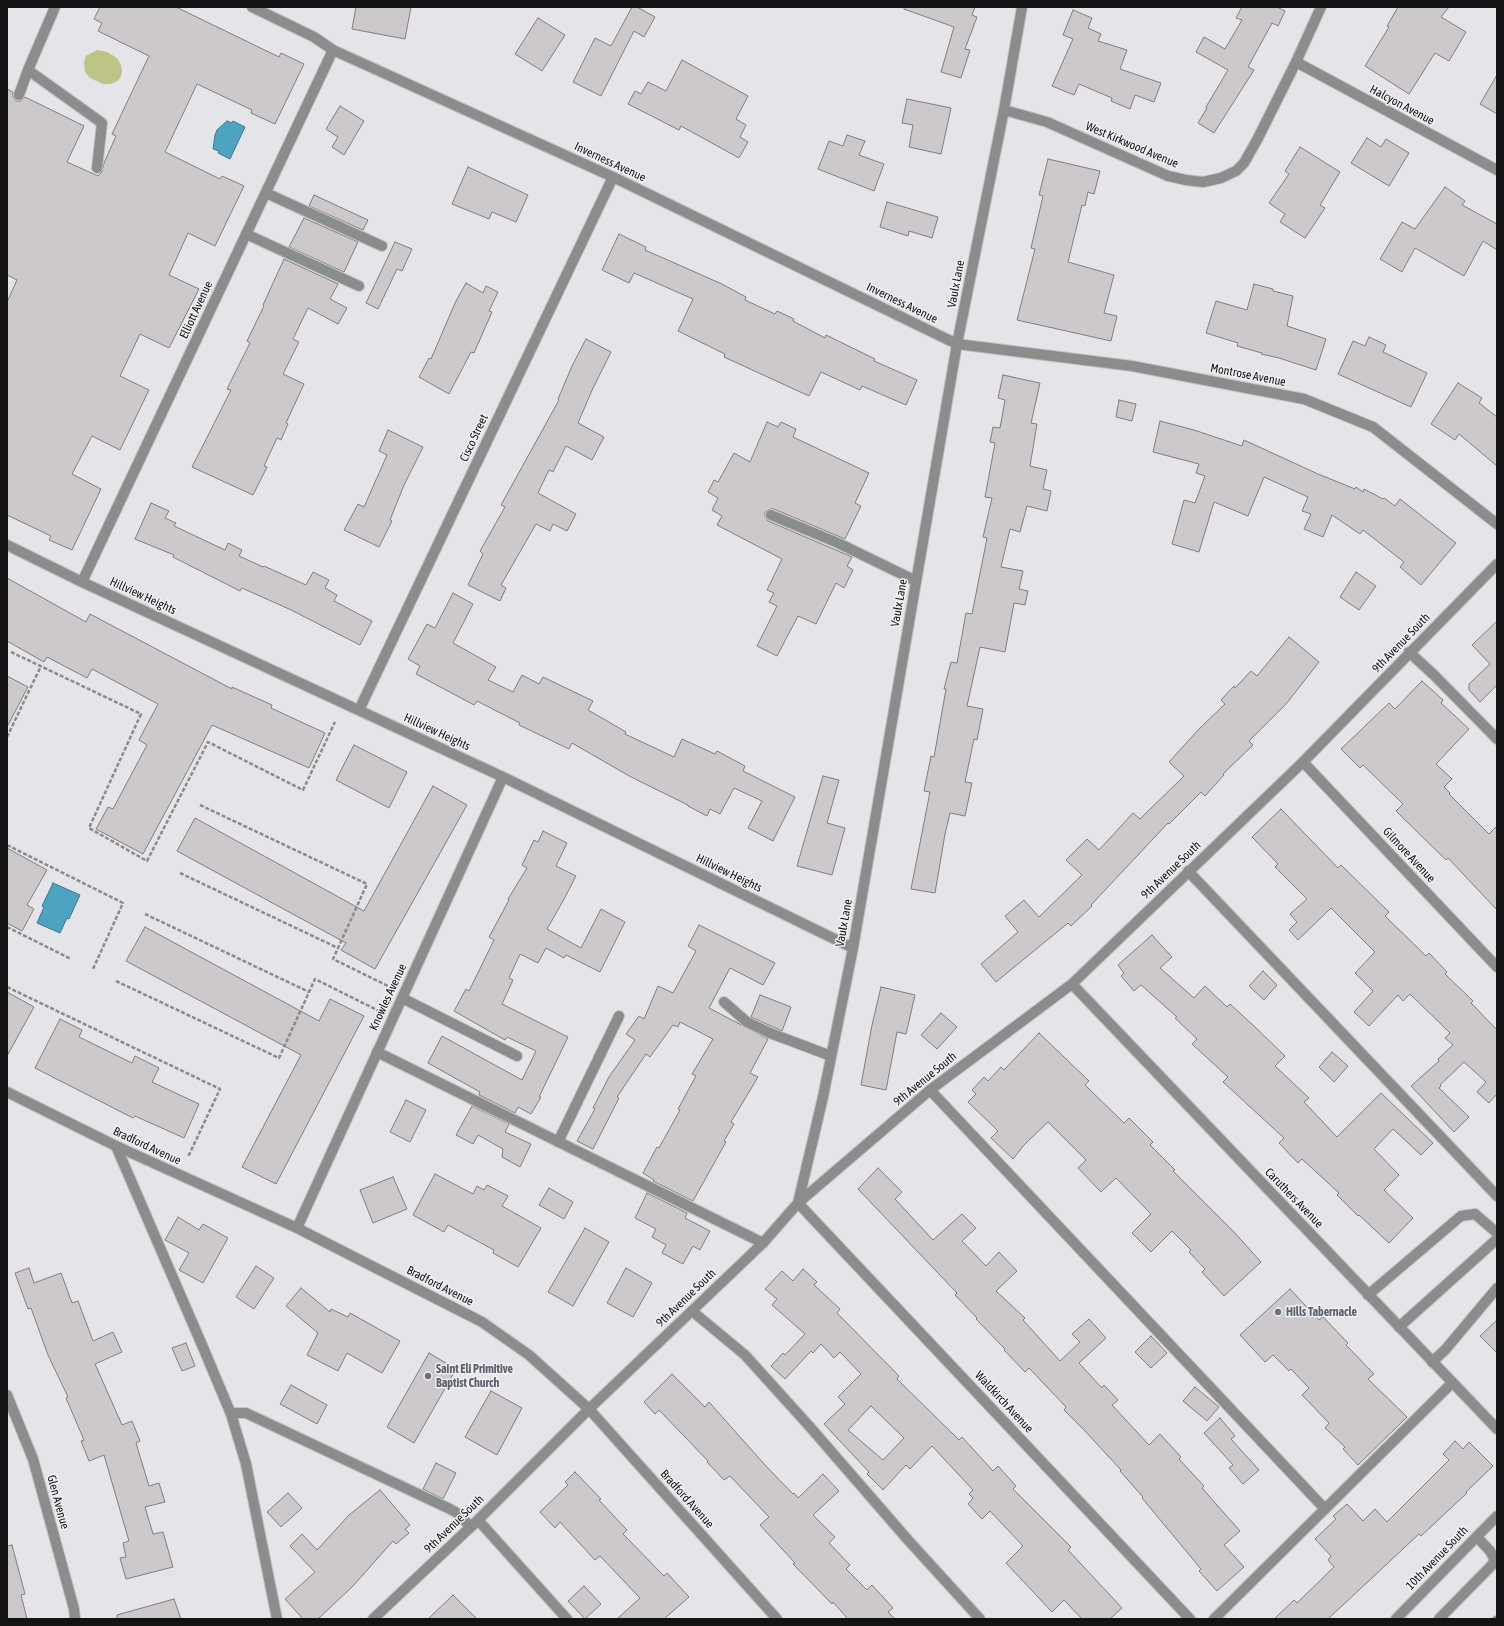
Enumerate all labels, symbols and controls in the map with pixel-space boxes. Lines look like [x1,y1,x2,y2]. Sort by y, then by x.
street label: Halcyon Avenue [1367,82,1437,128]
street label: West Kirkwood Avenue [1083,119,1181,171]
street label: Inverness Avenue [572,139,648,185]
street label: Vaulx Lane [944,259,968,309]
street label: Elliott Avenue [176,279,216,341]
street label: Inverness Avenue [864,280,940,326]
street label: Montrose Avenue [1209,361,1287,389]
street label: Cisco Street [457,412,491,464]
street label: Hillview Heights [107,574,179,618]
street label: Vaulx Lane [888,578,910,628]
street label: 9th Avenue South [1369,610,1433,676]
street label: Hillview Heights [401,710,473,754]
street label: Gilmore Avenue [1380,824,1438,886]
street label: 9th Avenue South [1138,838,1204,902]
street label: Hillview Heights [694,851,764,895]
street label: Vaulx Lane [833,898,855,948]
street label: Knowles Avenue [366,961,410,1033]
street label: 9th Avenue South [890,1049,960,1109]
street label: Bradford Avenue [111,1124,183,1168]
street label: Caruthers Avenue [1262,1165,1326,1231]
street label: Bradford Avenue [404,1263,476,1309]
street label: 9th Avenue South [653,1266,719,1330]
place label: Hills Tabernacle [1286,1305,1357,1319]
marker: Hills Tabernacle [1273,1307,1283,1317]
place label: Saint Eli Primitive Baptist Church [436,1362,513,1390]
street label: Waldkirch Avenue [972,1368,1036,1436]
marker: Saint Eli Primitive Baptist Church [423,1371,433,1381]
street label: Bradford Avenue [657,1467,717,1531]
street label: Glen Avenue [44,1473,72,1531]
street label: 9th Avenue South [421,1492,487,1556]
street label: 10th Avenue South [1403,1523,1471,1593]

